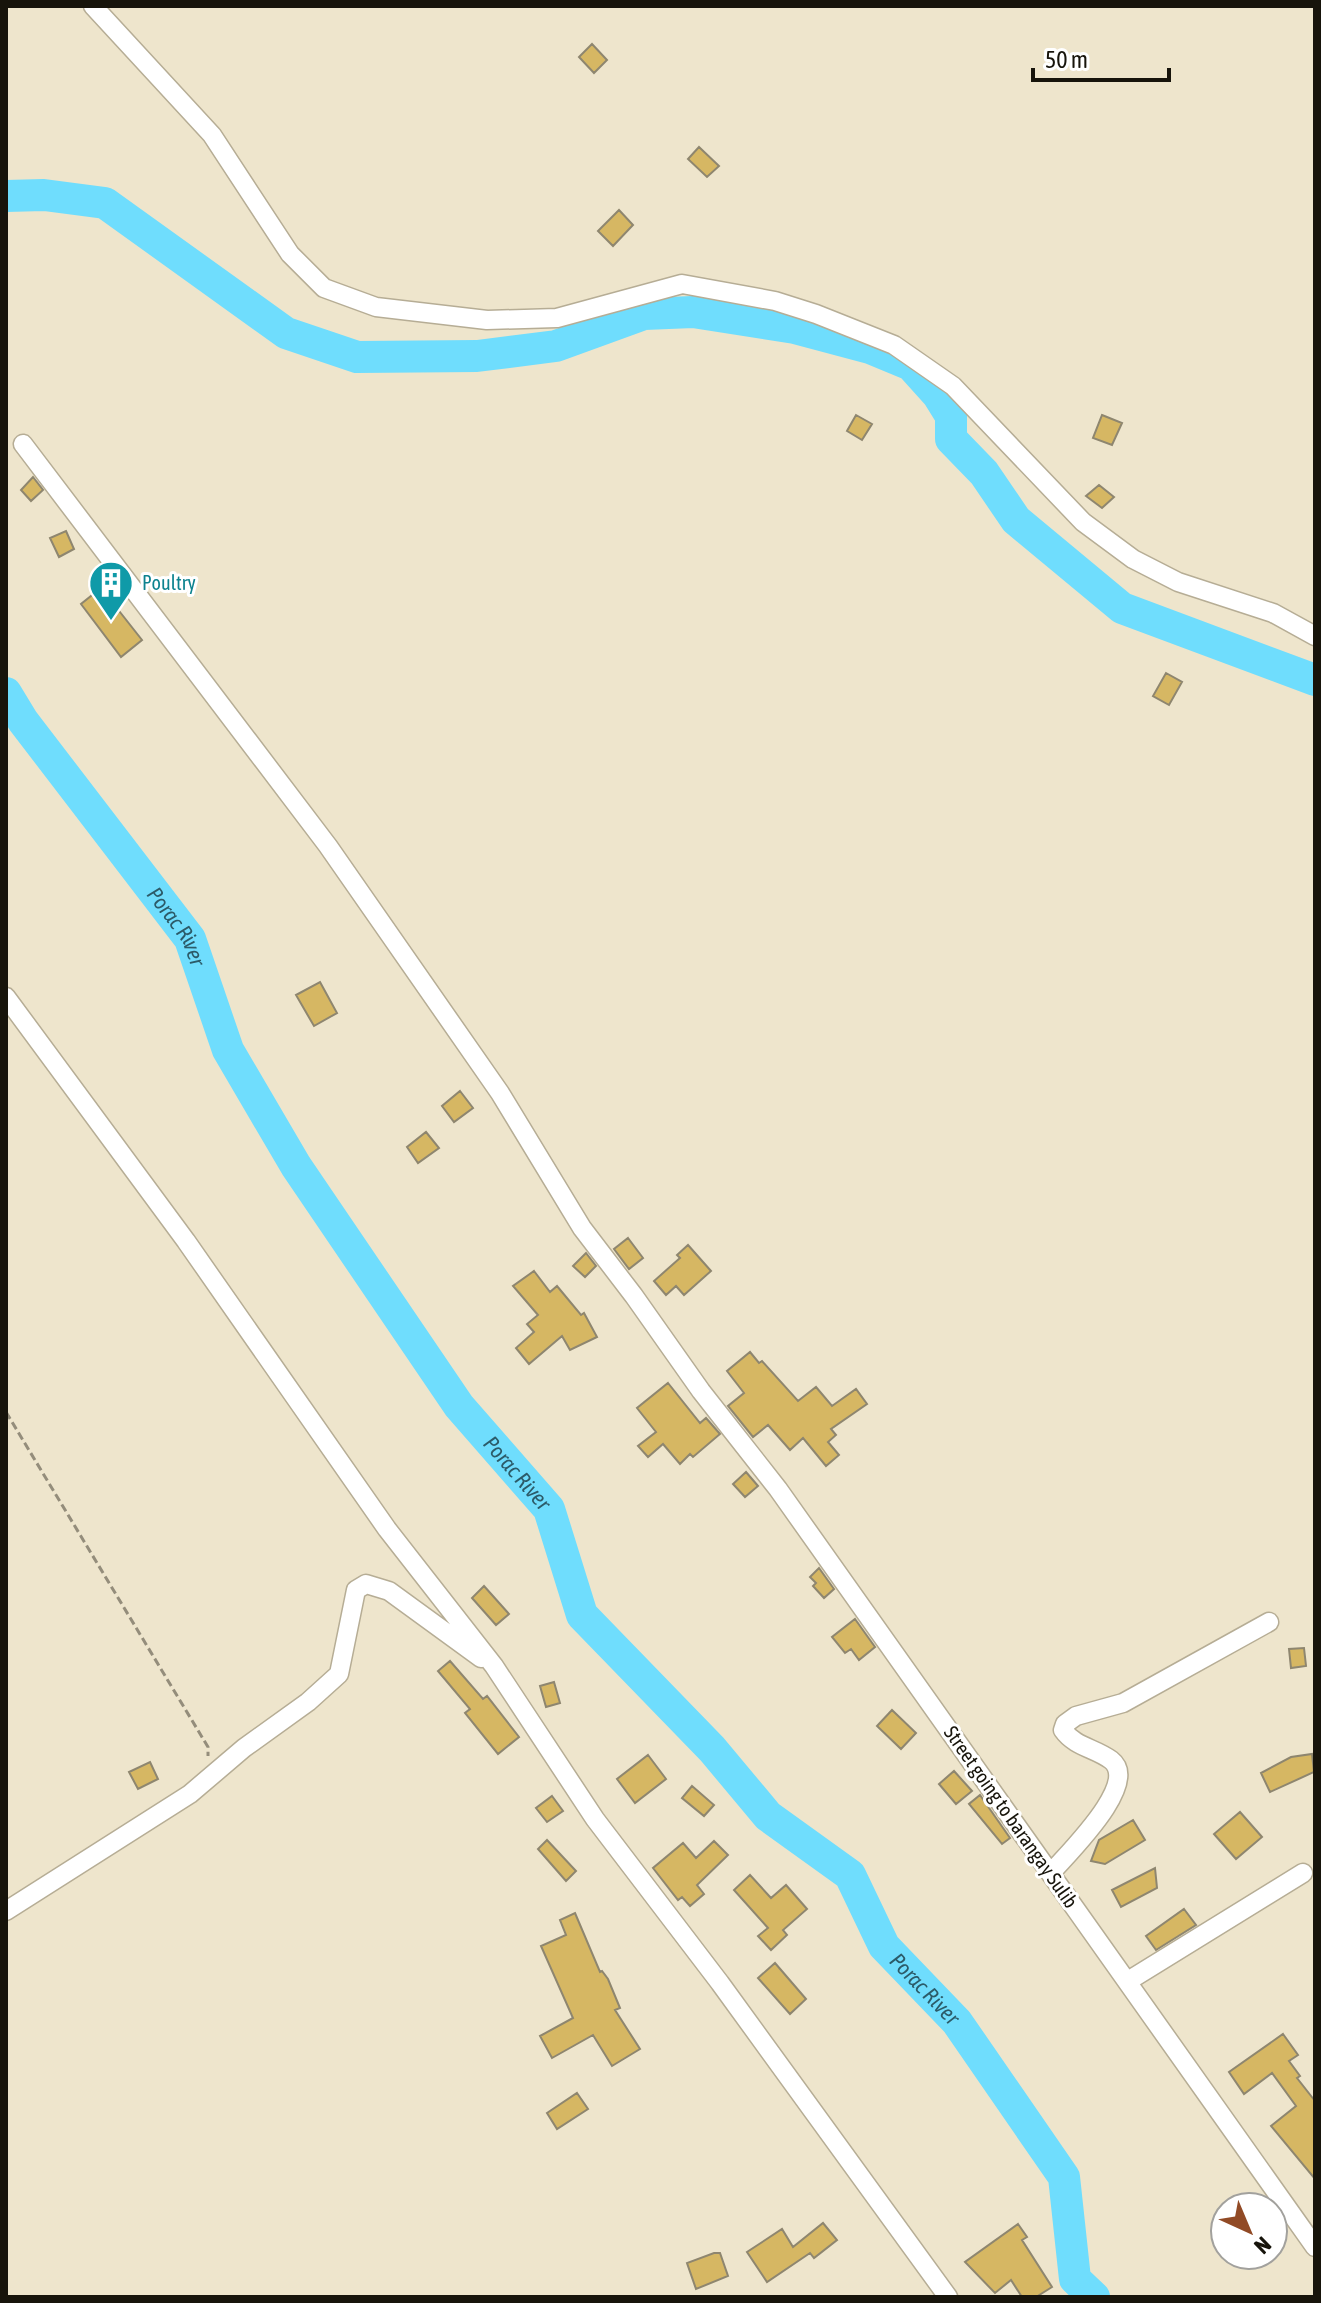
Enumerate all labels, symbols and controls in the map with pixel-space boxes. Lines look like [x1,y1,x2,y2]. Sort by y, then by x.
scale bar [1033,32,1169,82]
text: 50 m [1045,46,1088,73]
building icon: Poultry [87,559,135,622]
place label: Poultry [142,571,196,594]
water label: Porac River [142,882,212,971]
water label: Porac River [478,1431,558,1516]
street label: Street going to barangay Sulib [940,1721,1083,1912]
water label: Porac River [885,1947,966,2031]
north arrow [1209,2191,1289,2271]
text: N [1249,2232,1277,2259]

